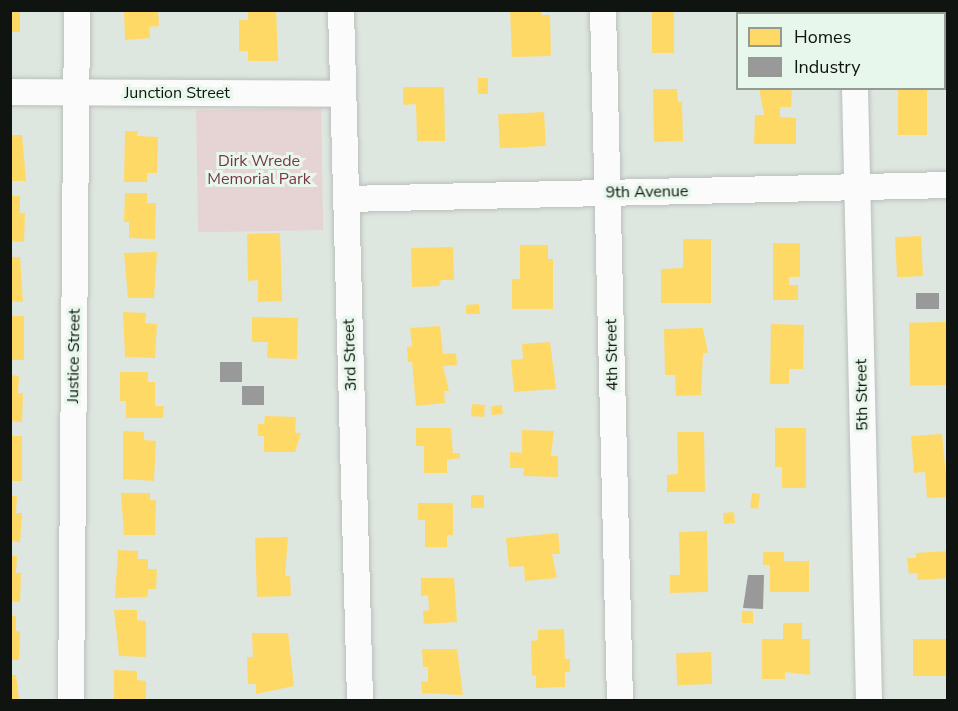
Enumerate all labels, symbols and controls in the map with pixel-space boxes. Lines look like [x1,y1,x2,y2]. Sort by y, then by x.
legend [736,12,946,90]
text: Homes [794,25,851,49]
text: Industry [794,55,861,79]
street label: Junction Street [124,83,230,103]
park label: Dirk Wrede Memorial Park [207,151,311,189]
street label: 9th Avenue [605,182,689,202]
street label: Justice Street [64,309,84,403]
street label: 3rd Street [339,319,361,391]
street label: 4th Street [602,319,622,391]
street label: 5th Street [852,359,872,431]

